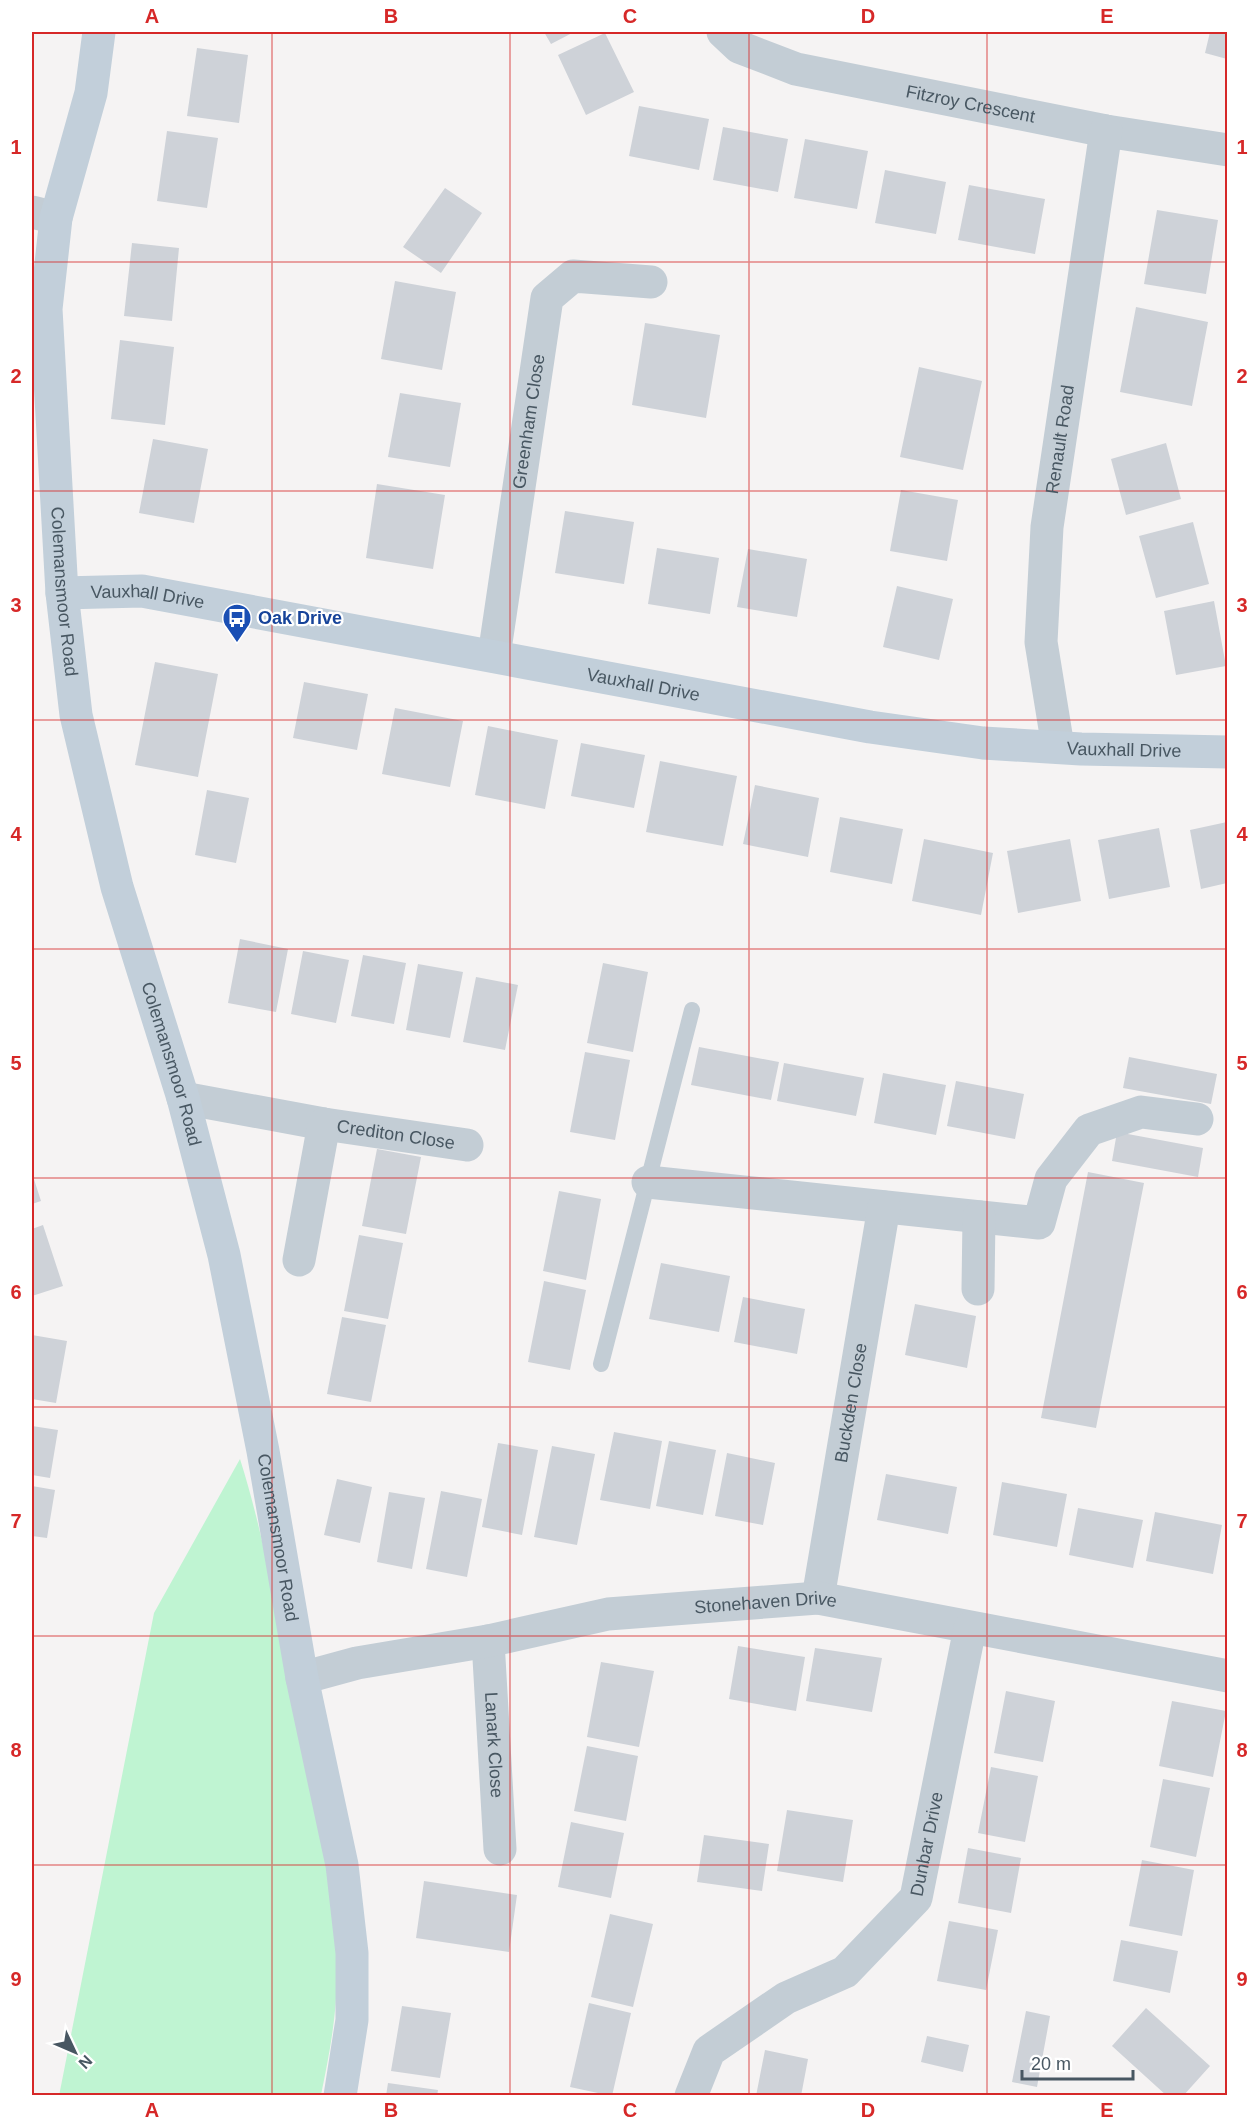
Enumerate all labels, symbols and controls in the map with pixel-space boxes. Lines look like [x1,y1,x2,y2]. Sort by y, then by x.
text: A [145,5,159,27]
text: B [384,5,398,27]
text: C [623,5,637,27]
text: D [861,5,875,27]
text: E [1100,5,1114,27]
street label: Fitzroy Crescent [904,81,1037,127]
text: 1 [10,136,22,158]
text: 1 [1236,136,1248,158]
street label: Greenham Close [509,353,549,490]
text: 2 [10,365,22,387]
text: 2 [1236,365,1248,387]
street label: Renault Road [1042,384,1078,495]
street label: Colemansmoor Road [47,506,81,677]
street label: Vauxhall Drive [90,581,206,612]
text: 3 [10,594,22,616]
text: 3 [1236,594,1248,616]
bus stop icon: Oak Drive [221,602,253,644]
place label: Oak Drive [258,608,342,628]
street label: Vauxhall Drive [585,664,702,705]
street label: Vauxhall Drive [1066,738,1182,761]
text: 4 [10,823,22,845]
text: 4 [1236,823,1248,845]
street label: Colemansmoor Road [137,979,205,1148]
text: 5 [10,1052,22,1074]
text: 5 [1236,1052,1248,1074]
street label: Crediton Close [335,1116,456,1153]
text: 6 [10,1281,22,1303]
text: 6 [1236,1281,1248,1303]
street label: Buckden Close [831,1341,871,1464]
street label: Colemansmoor Road [254,1452,302,1623]
text: 7 [10,1510,22,1532]
text: 7 [1236,1510,1248,1532]
street label: Stonehaven Drive [694,1588,839,1617]
street label: Lanark Close [481,1691,507,1798]
text: 8 [10,1739,22,1761]
text: 8 [1236,1739,1248,1761]
street label: Dunbar Drive [907,1790,947,1898]
text: 9 [10,1968,22,1990]
text: 9 [1236,1968,1248,1990]
north arrow [45,2022,105,2082]
scale bar [1022,2043,1133,2081]
text: N [75,2052,96,2072]
text: 20 m [1031,2054,1071,2074]
text: A [145,2099,159,2121]
text: B [384,2099,398,2121]
text: C [623,2099,637,2121]
text: D [861,2099,875,2121]
text: E [1100,2099,1114,2121]

